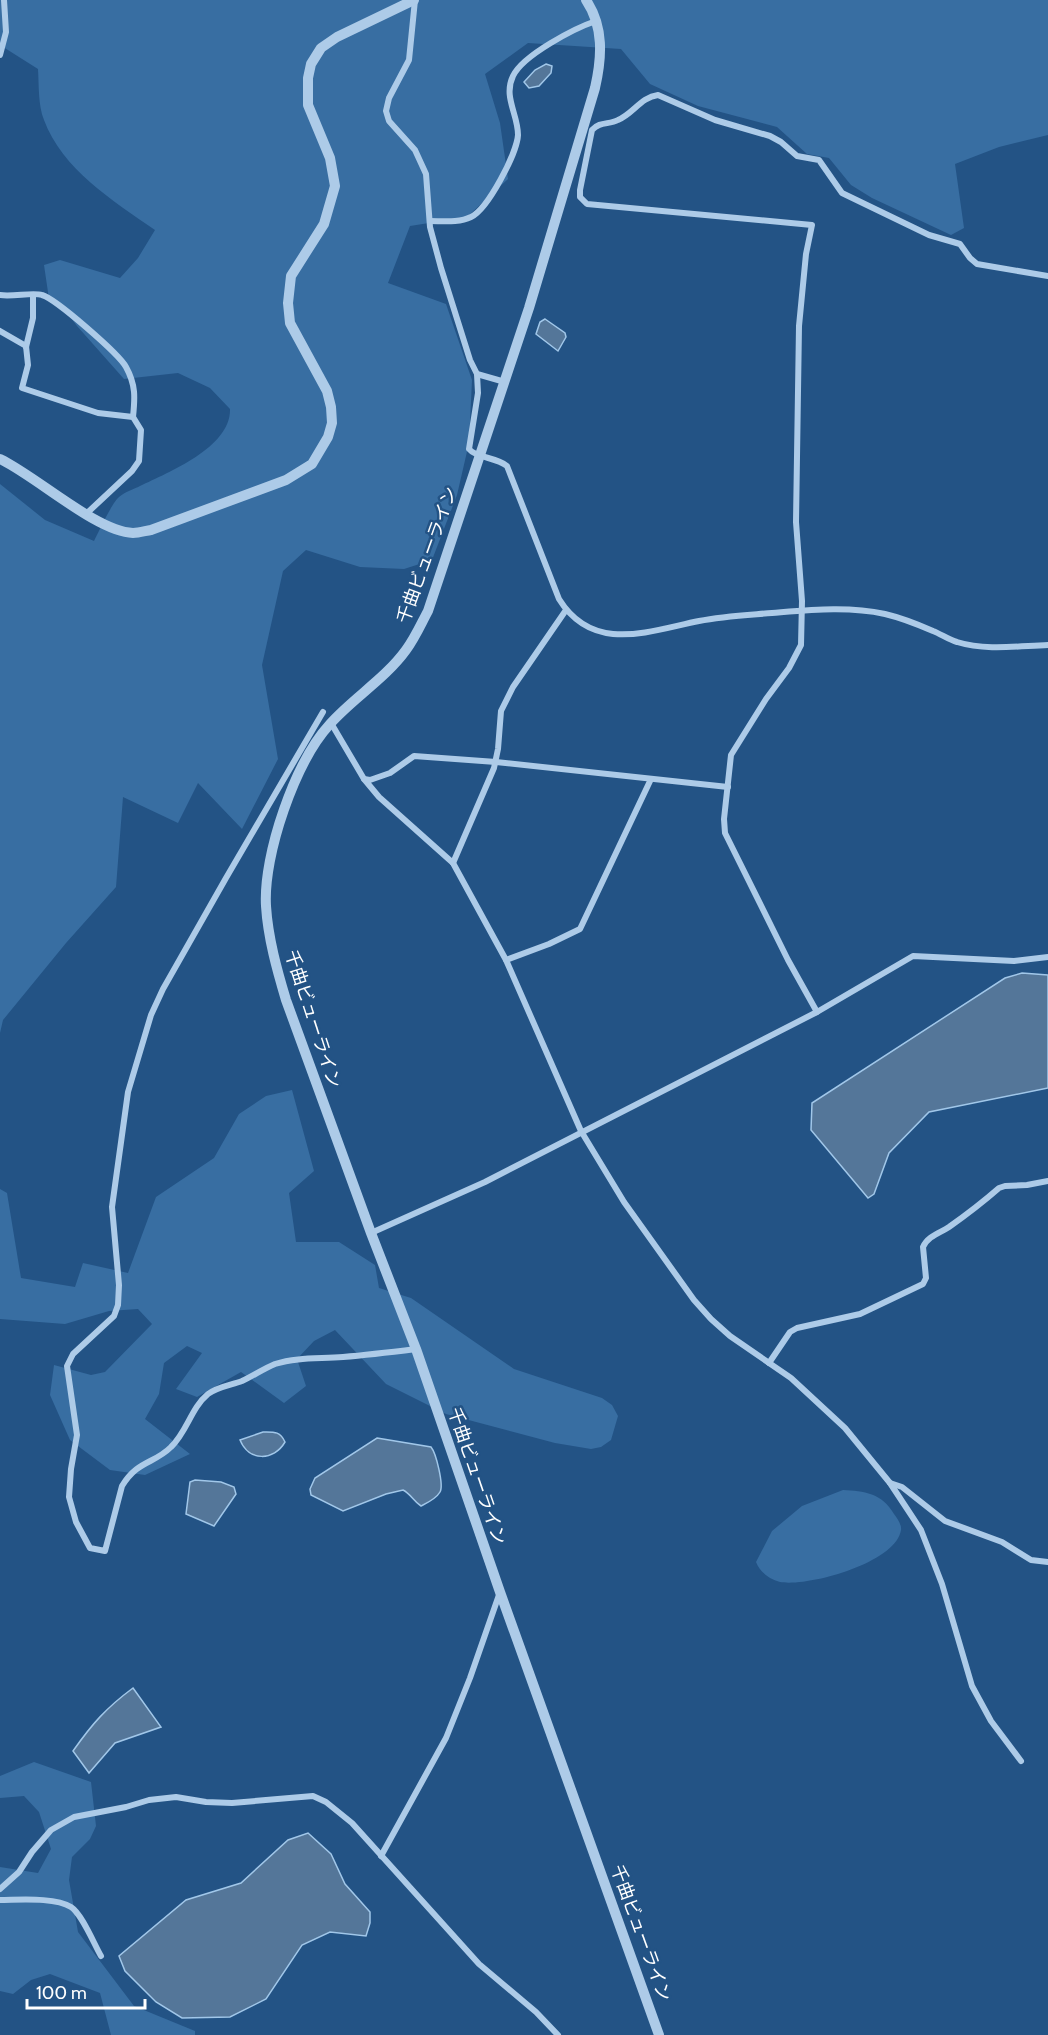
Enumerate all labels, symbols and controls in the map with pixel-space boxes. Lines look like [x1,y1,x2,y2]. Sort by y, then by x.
street label: 千曲ビューライン [392,484,462,626]
street label: 千曲ビューライン [280,947,346,1091]
street label: 千曲ビューライン [443,1404,511,1548]
street label: 千曲ビューライン [606,1862,676,2004]
scale bar [27,1972,146,2010]
text: 100 m [36,1982,87,2004]

